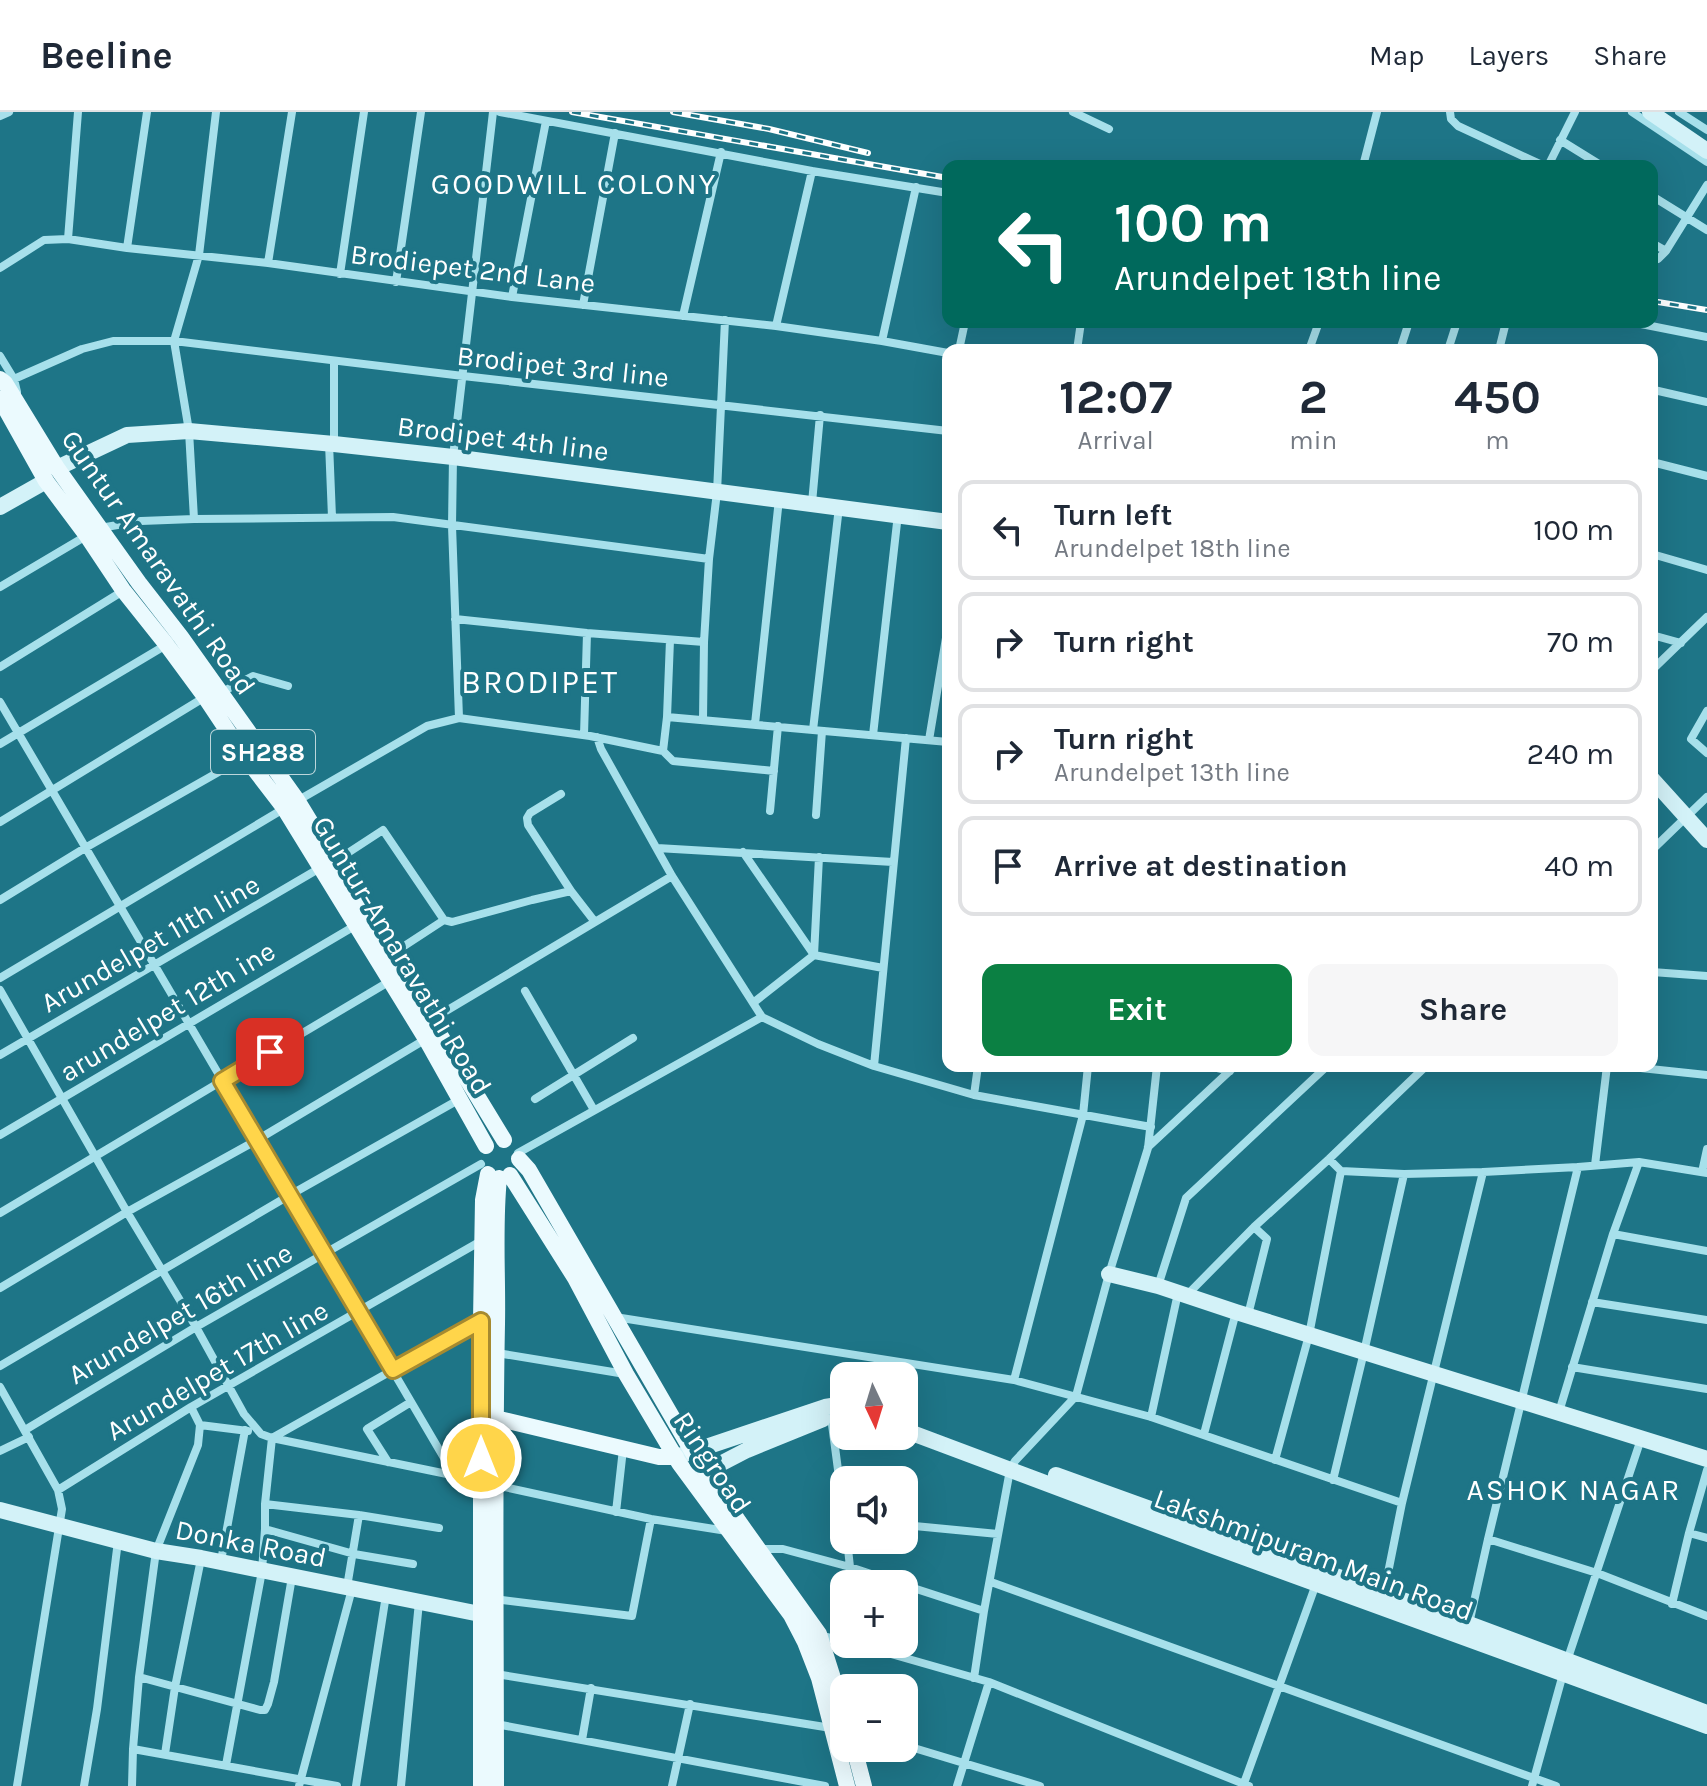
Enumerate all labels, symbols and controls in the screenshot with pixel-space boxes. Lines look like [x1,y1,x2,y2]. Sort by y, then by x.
text: Beeline [40,33,173,78]
text: Map [1369,39,1424,72]
text: Layers [1468,39,1549,72]
text: Share [1593,39,1667,72]
district label: GOODWILL COLONY [431,166,717,202]
text: 100 m [1114,190,1272,255]
icon: left [982,192,1086,296]
street label: Brodiepet 2nd Lane [349,237,597,300]
text: Arundelpet 18th line [1114,257,1442,299]
street label: Brodipet 3rd line [455,339,671,394]
text: 12:07 [1059,369,1172,425]
text: 2 [1299,369,1328,425]
text: 450 [1454,369,1541,425]
street label: Brodipet 4th line [395,409,611,468]
street label: Guntur Amaravathi Road [55,424,263,701]
text: Arrival [1078,425,1154,456]
text: min [1289,425,1337,456]
text: m [1485,425,1510,456]
text: Turn left [1054,497,1172,533]
icon: left [986,508,1030,552]
text: 100 m [1533,512,1614,548]
text: Arundelpet 18th line [1054,533,1291,564]
icon: right [986,620,1030,664]
text: Turn right [1054,624,1194,660]
text: 70 m [1547,624,1614,660]
district label: BRODIPET [461,664,619,701]
text: Turn right [1054,721,1194,757]
road number: SH288 [211,730,315,774]
icon: right [986,732,1030,776]
text: 240 m [1527,736,1614,772]
text: Arundelpet 13th line [1054,757,1290,788]
street label: Guntur-Amaravathi Road [306,810,499,1100]
icon: arrive [986,844,1030,888]
text: Arrive at destination [1054,848,1348,884]
text: 40 m [1544,848,1614,884]
street label: Arundelpet 11th line [35,867,265,1019]
street label: arundelpet 12th ine [54,934,281,1089]
button: Exit [982,964,1292,1056]
button: Share [1308,964,1618,1056]
pin [236,1018,304,1086]
icon: arrive [248,1030,292,1074]
street label: Arundelpet 16th line [62,1236,298,1391]
street label: Arundelpet 17th line [100,1293,334,1447]
north arrow [830,1362,918,1450]
map controls [830,1362,918,1762]
street label: Ringroad [667,1405,759,1519]
position arrow [439,1416,523,1500]
button: sound [830,1466,918,1554]
district label: ASHOK NAGAR [1467,1472,1681,1508]
street label: Lakshmipuram Main Road [1150,1481,1478,1628]
street label: Donka Road [173,1513,329,1574]
button: + [830,1570,918,1658]
button: − [830,1674,918,1762]

